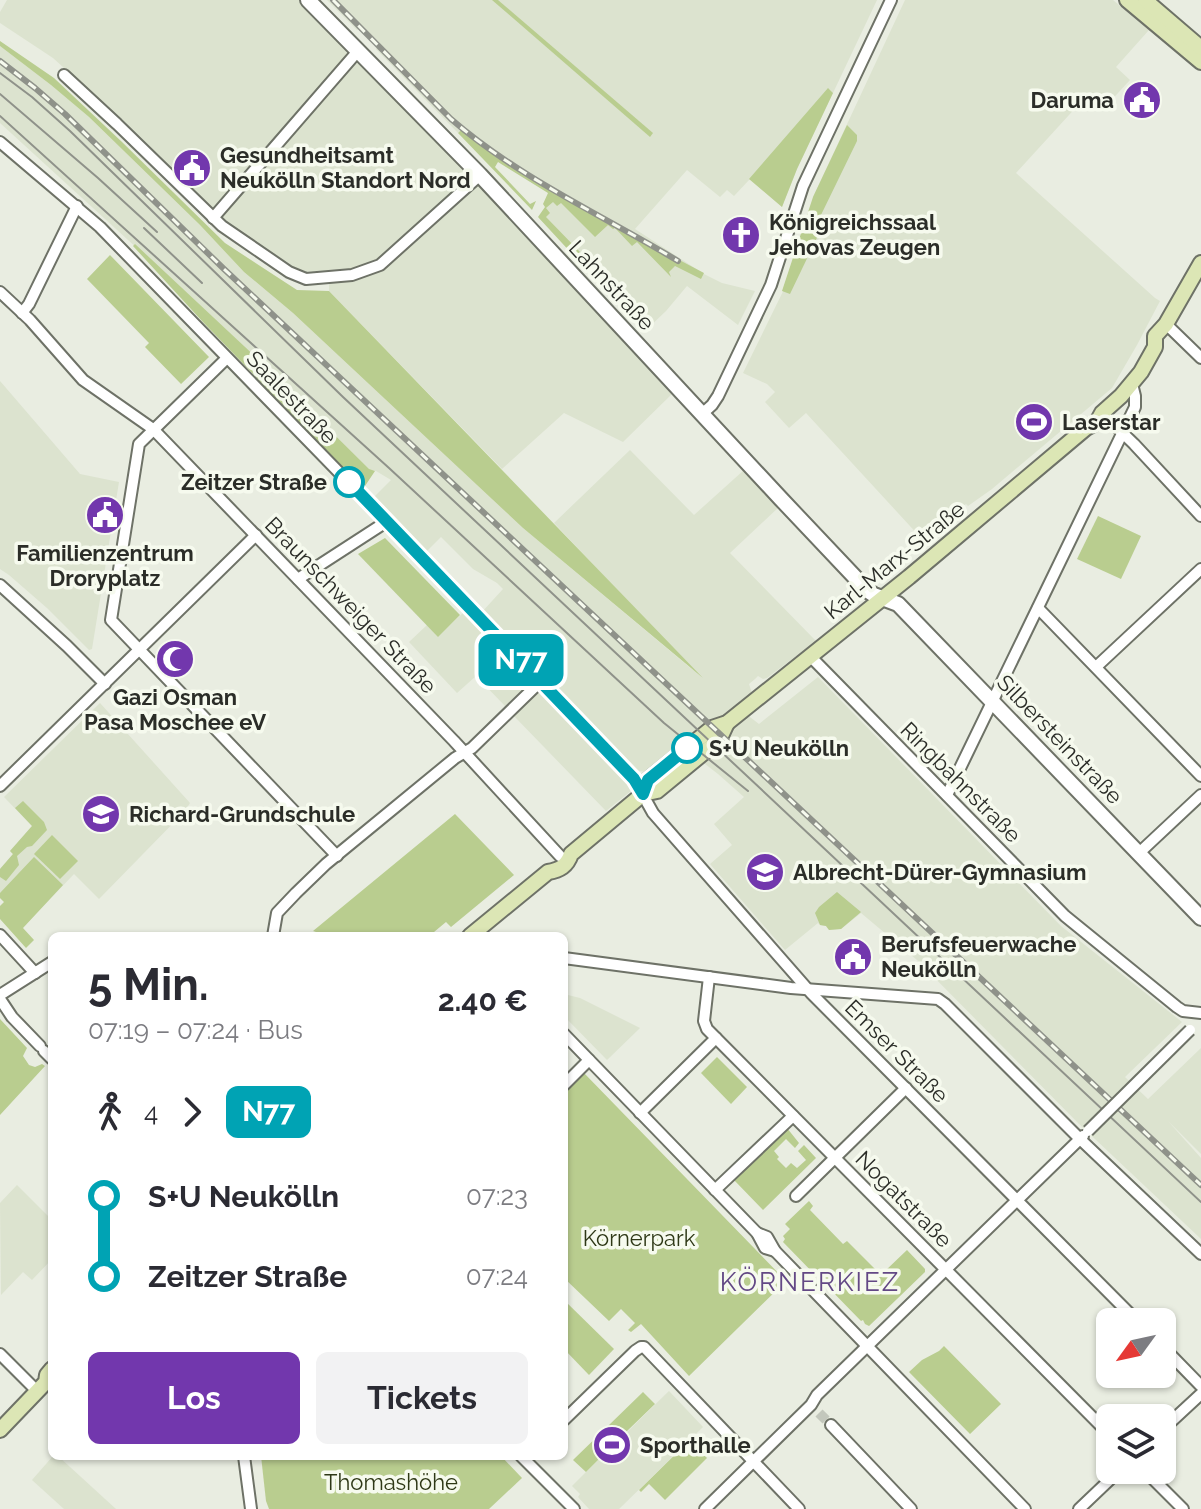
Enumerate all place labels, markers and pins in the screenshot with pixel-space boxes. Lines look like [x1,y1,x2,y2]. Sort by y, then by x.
public building icon: Daruma [1121,79,1163,121]
place label: Daruma [1031,87,1114,113]
place label: Gesundheitsamt Neukölln Standort Nord [220,142,471,193]
public building icon: Gesundheitsamt Neukölln Standort Nord [171,147,213,189]
place label: Königreichssaal Jehovas Zeugen [769,209,940,260]
church icon: Königreichssaal Jehovas Zeugen [720,214,762,256]
sports icon: Laserstar [1013,401,1055,443]
place label: Laserstar [1062,409,1161,435]
marker: Zeitzer Straße [334,467,364,497]
place label: Zeitzer Straße [181,469,327,495]
public building icon: Familienzentrum Droryplatz [84,494,126,536]
place label: Familienzentrum Droryplatz [16,540,194,591]
mosque icon: Gazi Osman Pasa Moschee eV [154,638,196,680]
place label: Gazi Osman Pasa Moschee eV [84,684,266,735]
marker: S+U Neukölln [672,733,702,763]
place label: S+U Neukölln [709,735,849,761]
school or university icon: Richard-Grundschule [80,793,122,835]
place label: Richard-Grundschule [129,801,355,827]
school or university icon: Albrecht-Dürer-Gymnasium [744,851,786,893]
place label: Albrecht-Dürer-Gymnasium [793,859,1086,885]
place label: Berufsfeuerwache Neukölln [881,931,1076,982]
public building icon: Berufsfeuerwache Neukölln [832,936,874,978]
sports icon: Sporthalle [591,1424,633,1466]
place label: Sporthalle [640,1432,751,1458]

